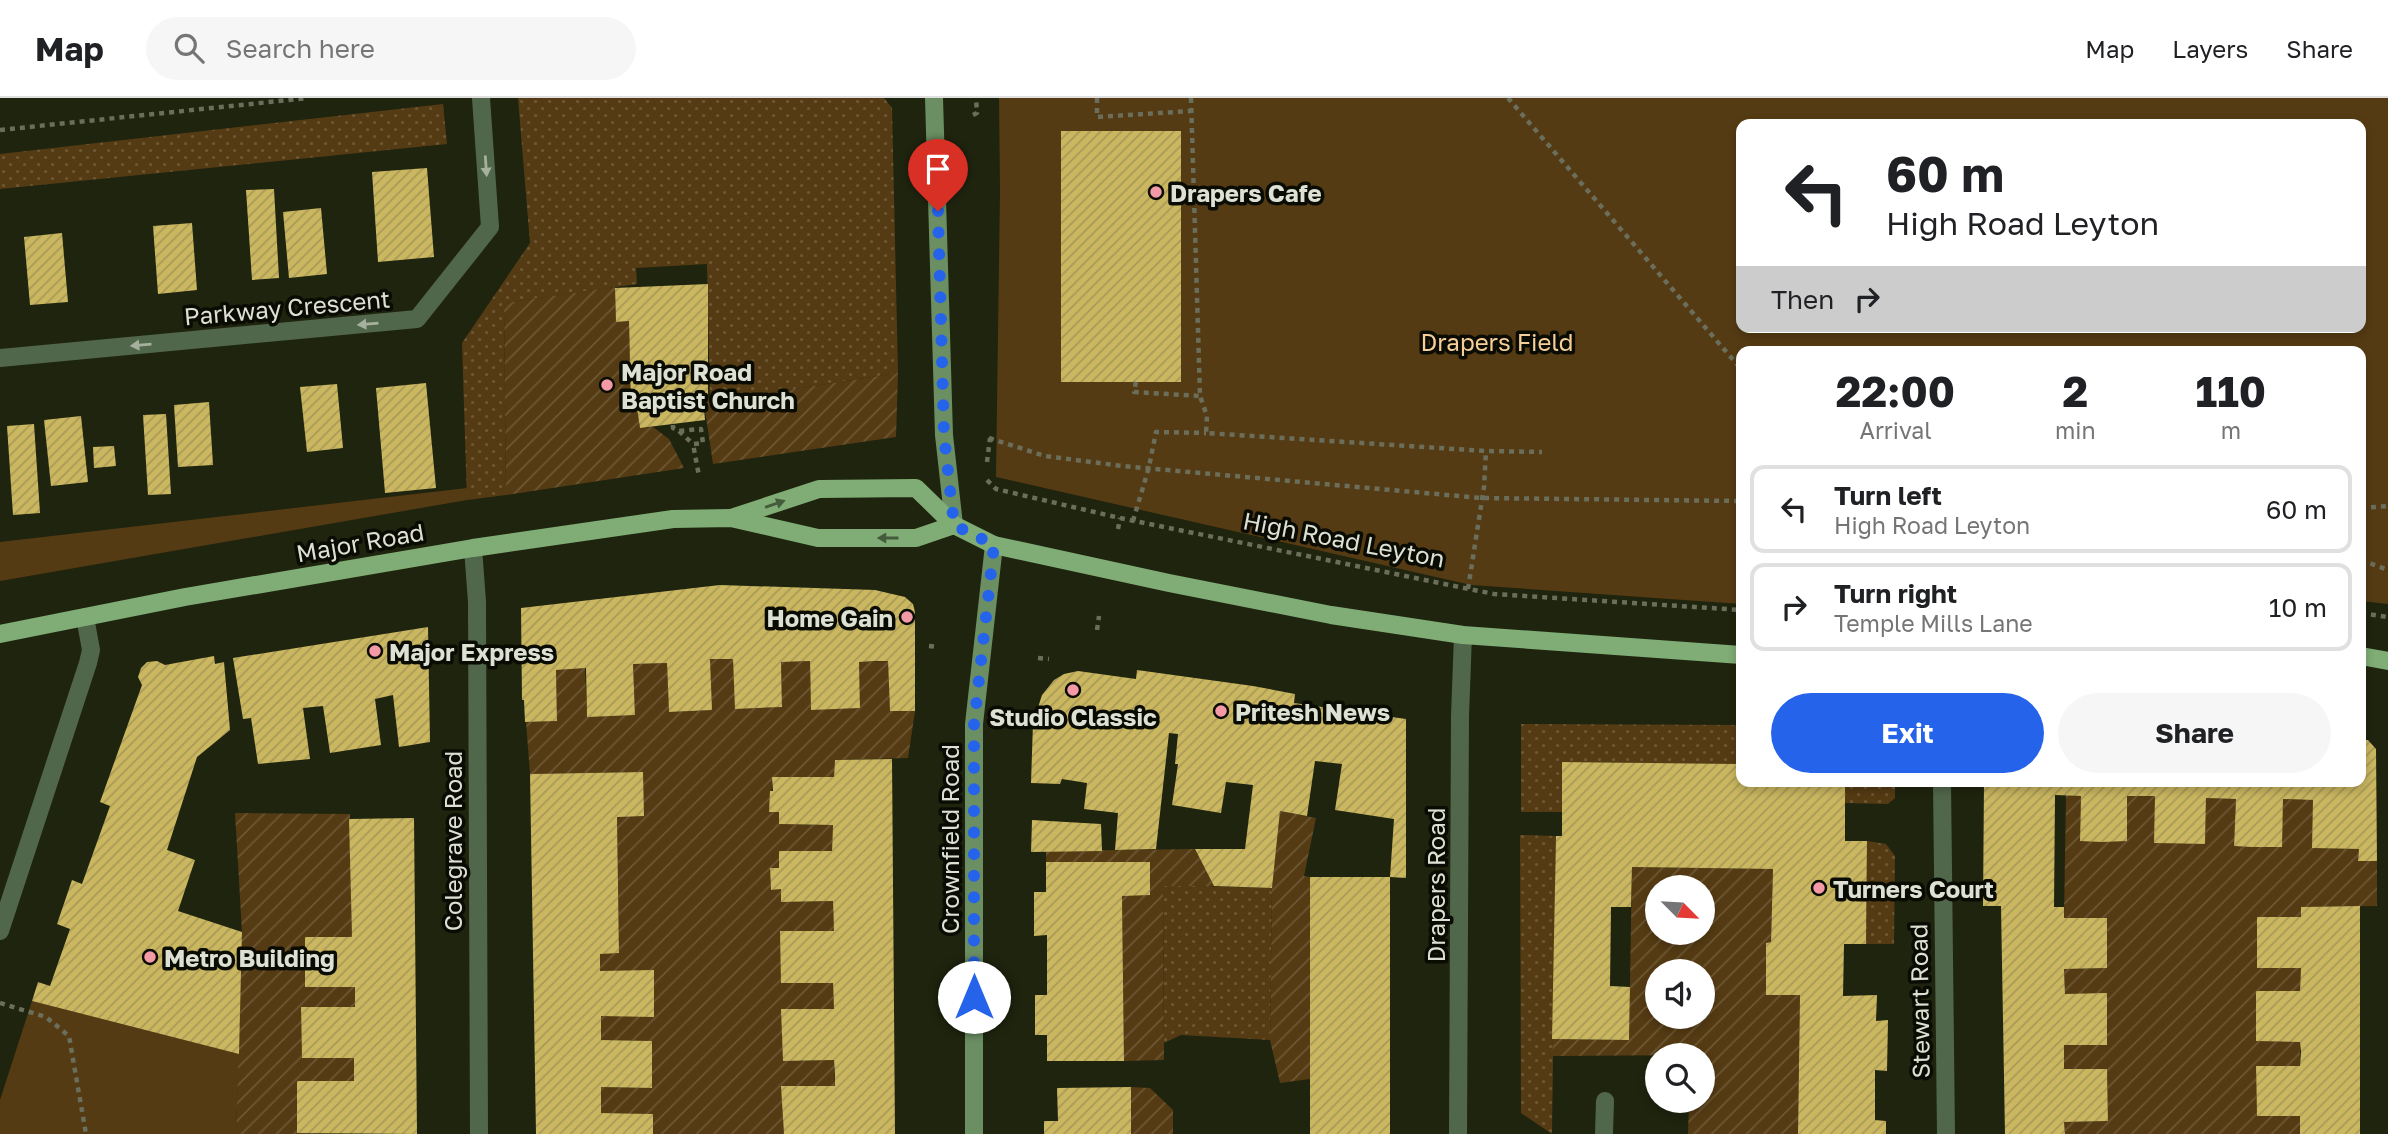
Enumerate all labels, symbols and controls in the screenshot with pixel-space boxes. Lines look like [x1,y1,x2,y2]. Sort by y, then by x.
search box [146,17,636,80]
text: Map [35,29,104,68]
icon: search [170,29,208,67]
text: Search here [226,33,375,64]
text: Map [2085,34,2134,63]
text: Layers [2172,34,2248,63]
text: Share [2286,34,2353,63]
pin [908,139,968,211]
text: 60 m [1886,144,2004,203]
icon: left [1771,147,1862,238]
icon: arrive [919,150,957,188]
one-way arrow [481,155,492,177]
place label: Drapers Cafe [1170,178,1322,207]
marker: Drapers Cafe [1148,184,1164,200]
text: High Road Leyton [1886,204,2159,242]
icon: right [1848,280,1886,318]
street label: Parkway Crescent [183,284,391,330]
text: Then [1771,284,1834,315]
one-way arrow [357,319,379,330]
park label: Drapers Field [1420,327,1574,356]
one-way arrow [130,340,152,351]
place label: Major Road Baptist Church [621,357,795,414]
text: 22:00 [1836,366,1955,416]
text: 2 [2063,366,2088,416]
text: 110 [2196,366,2266,416]
marker: Major Road Baptist Church [599,377,615,393]
text: Arrival [1859,416,1932,444]
text: min [2055,416,2096,444]
text: m [2221,416,2241,444]
text: Turn left [1834,480,1942,511]
icon: left [1775,490,1813,528]
text: 60 m [2266,494,2327,525]
one-way arrow [765,498,786,509]
street label: High Road Leyton [1241,505,1447,573]
text: High Road Leyton [1834,511,2030,539]
street label: Major Road [294,517,426,567]
one-way arrow [877,532,899,544]
text: Turn right [1834,578,1957,609]
icon: right [1775,588,1813,626]
text: 10 m [2269,592,2327,623]
place label: Home Gain [767,603,893,632]
marker: Home Gain [899,609,915,625]
text: Temple Mills Lane [1834,609,2033,637]
place label: Major Express [389,637,554,666]
marker: Major Express [367,643,383,659]
marker: Studio Classic [1065,682,1081,698]
button: Exit [1771,693,2044,773]
button: Share [2058,693,2331,773]
place label: Pritesh News [1235,697,1390,726]
place label: Studio Classic [989,702,1157,731]
marker: Pritesh News [1213,703,1229,719]
street label: Crownfield Road [935,744,964,934]
street label: Colegrave Road [438,751,467,931]
street label: Drapers Road [1421,807,1450,963]
place label: Turners Court [1833,874,1994,903]
north arrow [1645,875,1715,945]
map controls [1645,875,1715,1113]
marker: Turners Court [1811,880,1827,896]
street label: Stewart Road [1903,923,1935,1079]
place label: Metro Building [164,943,335,972]
marker: Metro Building [142,949,158,965]
button: sound [1645,959,1715,1029]
position arrow [937,960,1011,1034]
button: search [1645,1043,1715,1113]

